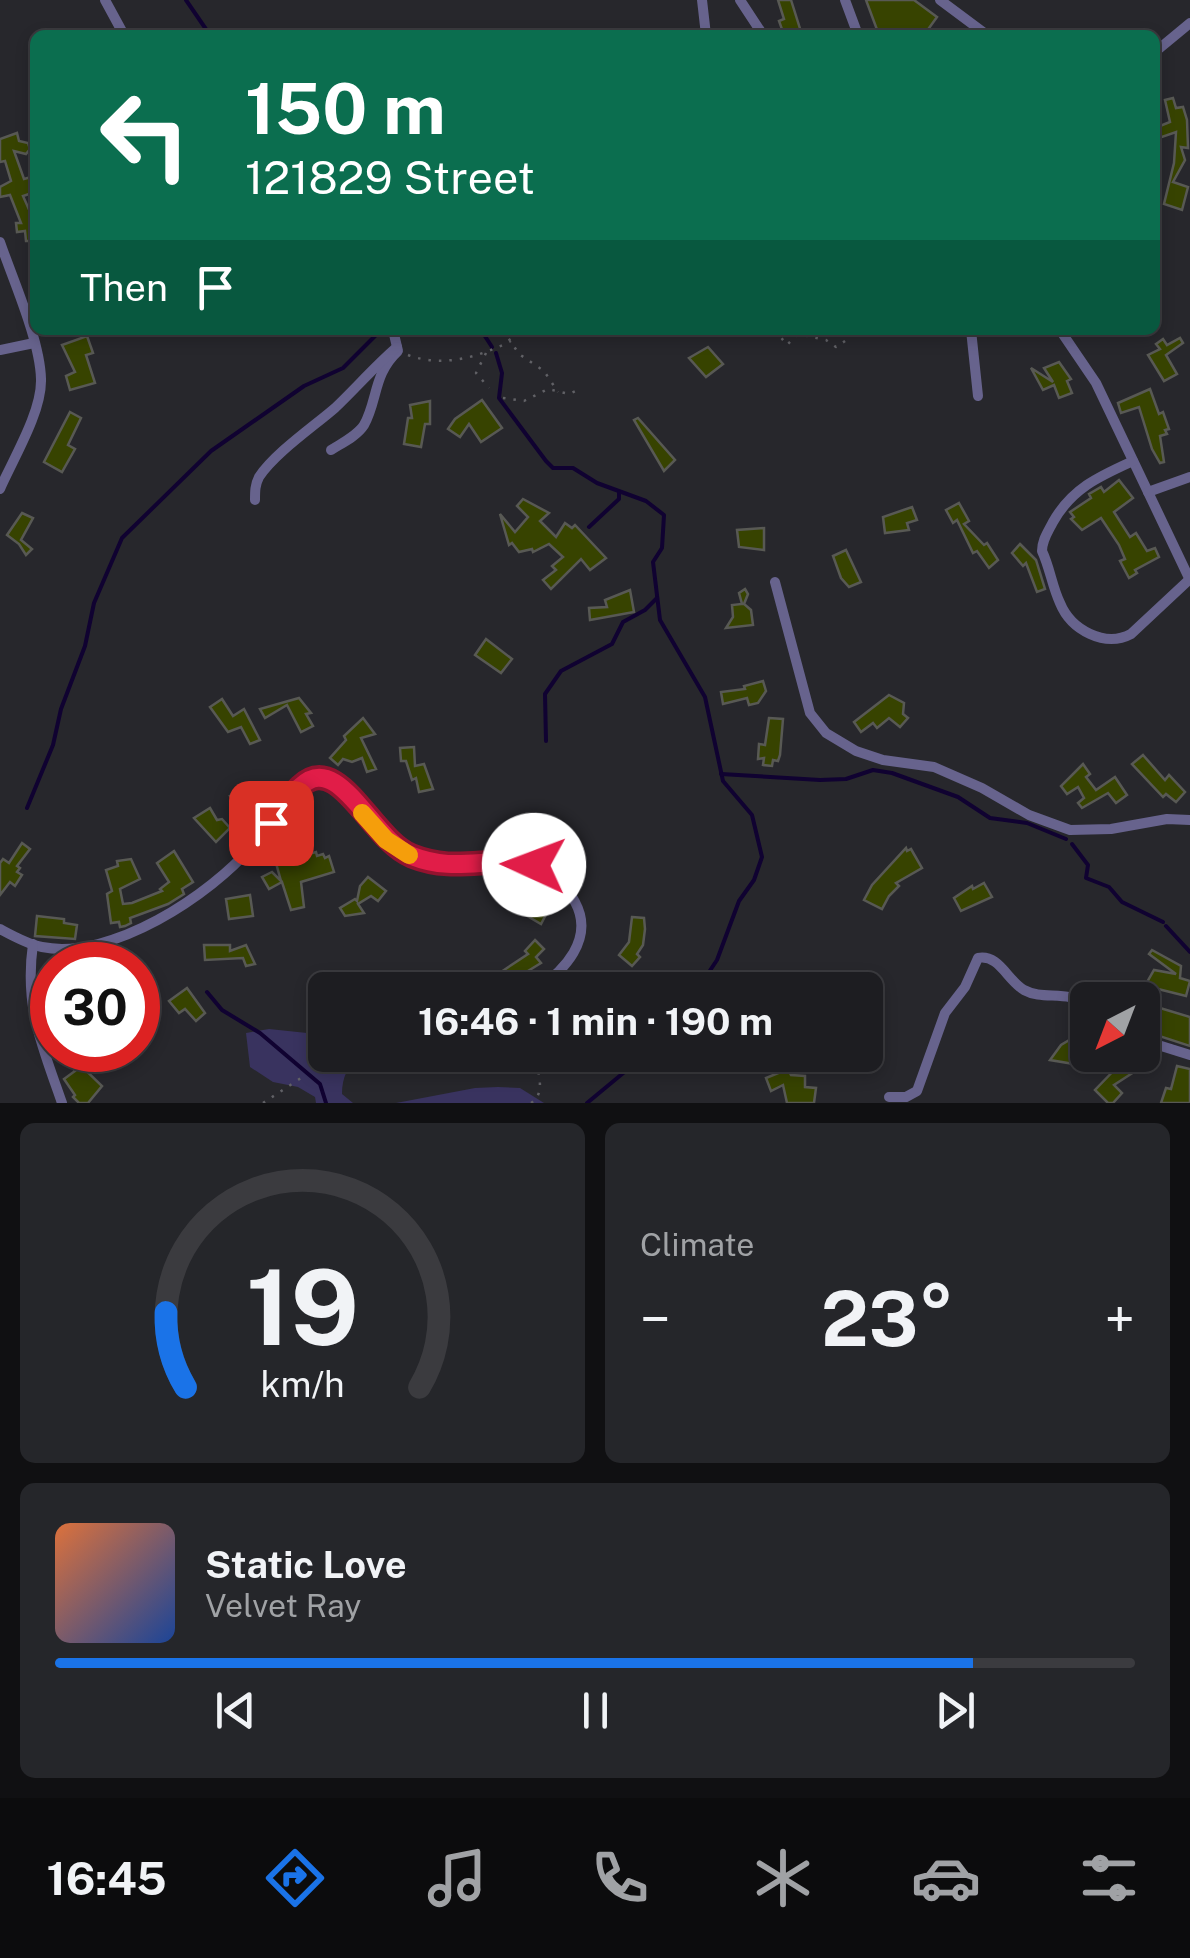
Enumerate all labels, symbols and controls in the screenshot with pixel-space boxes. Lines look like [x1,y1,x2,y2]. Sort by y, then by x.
text: 150 m [245,67,446,150]
icon: left [80,70,210,200]
text: 121829 Street [245,151,535,204]
icon: arrive [188,260,243,315]
text: Then [80,265,168,310]
pin [229,781,314,866]
icon: arrive [244,796,299,851]
position arrow [482,813,586,917]
speed limit sign: 30 [30,942,160,1072]
north arrow [1070,982,1160,1072]
map controls [1070,982,1160,1072]
text: 16:46 · 1 min · 190 m [418,999,773,1044]
text: Climate [640,1226,754,1263]
text: 19 [246,1246,359,1368]
text: 23° [821,1275,954,1363]
text: − [640,1287,671,1351]
text: + [1105,1287,1135,1351]
text: km/h [260,1363,345,1405]
text: Static Love [205,1542,407,1587]
text: Velvet Ray [205,1587,361,1624]
icon: previous [208,1683,263,1738]
icon: pause [568,1683,623,1738]
icon: next [928,1683,983,1738]
icon: directions [260,1843,330,1913]
icon: music [422,1843,492,1913]
icon: phone [585,1843,655,1913]
icon: climate [748,1843,818,1913]
icon: car [911,1843,981,1913]
icon: filters [1074,1843,1144,1913]
text: 16:45 [46,1852,167,1905]

